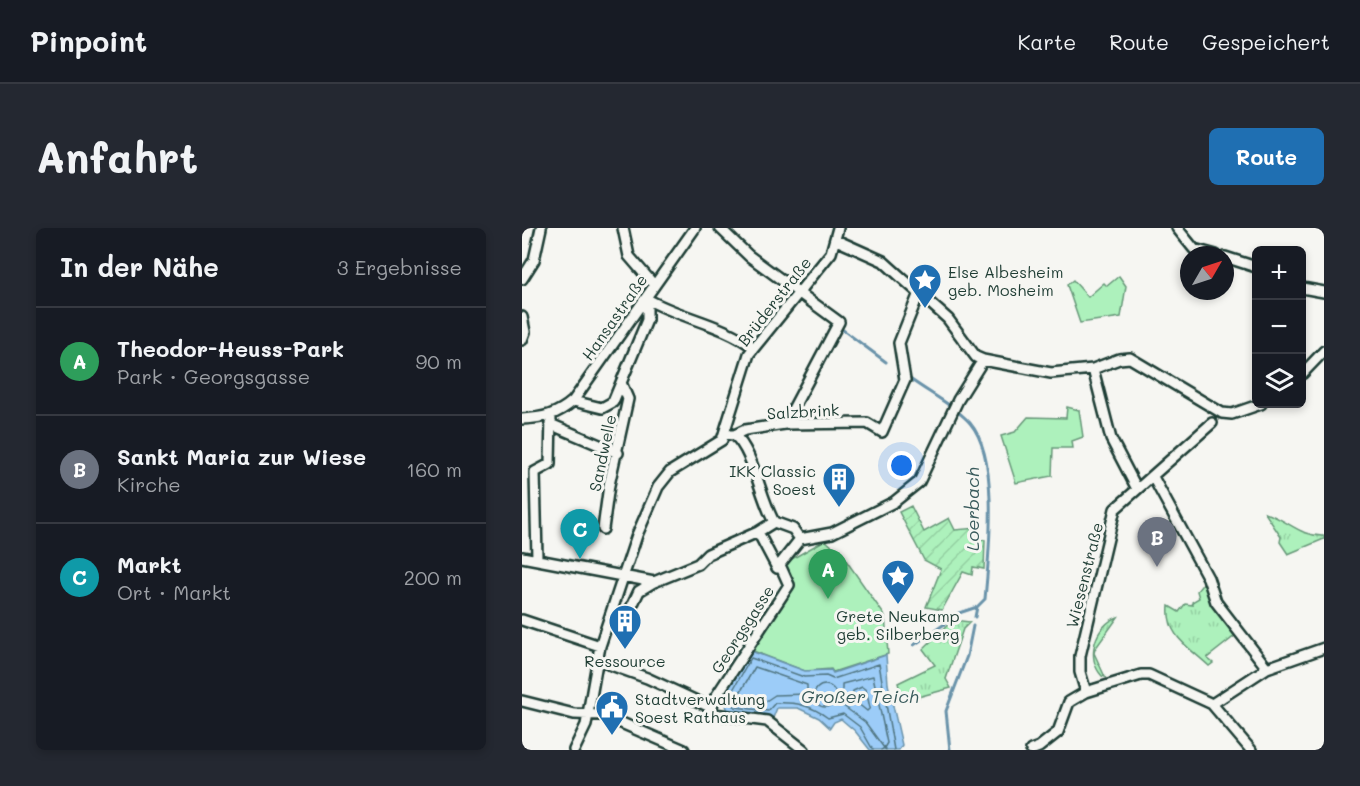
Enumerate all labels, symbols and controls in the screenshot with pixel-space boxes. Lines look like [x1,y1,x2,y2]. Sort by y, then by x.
text: Pinpoint [30,23,147,59]
text: Karte [1018,28,1076,55]
text: Route [1109,28,1169,55]
text: Gespeichert [1202,28,1330,55]
button: Route [1209,128,1324,185]
text: Anfahrt [36,129,198,184]
north arrow [1180,246,1234,300]
map controls [1252,246,1306,408]
button: + [1252,246,1306,300]
text: In der Nähe [60,250,219,284]
street label: Brüderstraße [733,252,815,350]
text: 3 Ergebnisse [337,254,462,280]
place label: Else Albesheim geb. Mosheim [948,261,1064,300]
place icon: Else Albesheim geb. Mosheim [907,262,943,309]
street label: Hansastraße [576,270,652,364]
button: − [1252,300,1306,354]
text: Theodor-Heuss-Park [117,334,344,363]
text: A [73,348,86,374]
text: 90 m [416,348,462,374]
button: layers [1252,354,1306,408]
text: Park · Georgsgasse [117,363,310,389]
street label: Salzbrink [766,399,840,423]
street label: Sandwelle [584,413,620,493]
text: Sankt Maria zur Wiese [117,442,366,471]
your location [887,451,916,480]
text: B [73,456,86,482]
text: 160 m [406,456,462,482]
place label: IKK Classic Soest [729,460,816,499]
building icon: IKK Classic Soest [821,461,857,508]
water label: Loerbach [960,467,984,551]
text: Kirche [117,471,181,497]
pin: C [560,510,600,559]
pin: B [1138,518,1176,567]
street label: Wiesenstraße [1061,520,1107,630]
text: Markt [117,550,181,579]
pin: A [808,550,848,599]
place icon: Grete Neukamp geb. Silberberg [880,558,916,605]
text: C [72,564,87,590]
text: 200 m [404,564,462,590]
text: Ort · Markt [117,579,231,605]
street label: Georgsgasse [706,581,778,677]
building icon: Ressource [607,603,643,650]
place label: Grete Neukamp geb. Silberberg [836,605,960,644]
place label: Ressource [584,650,666,671]
water label: Großer Teich [801,684,919,708]
place label: Stadtverwaltung Soest Rathaus [635,688,765,727]
public building icon: Stadtverwaltung Soest Rathaus [594,689,630,736]

